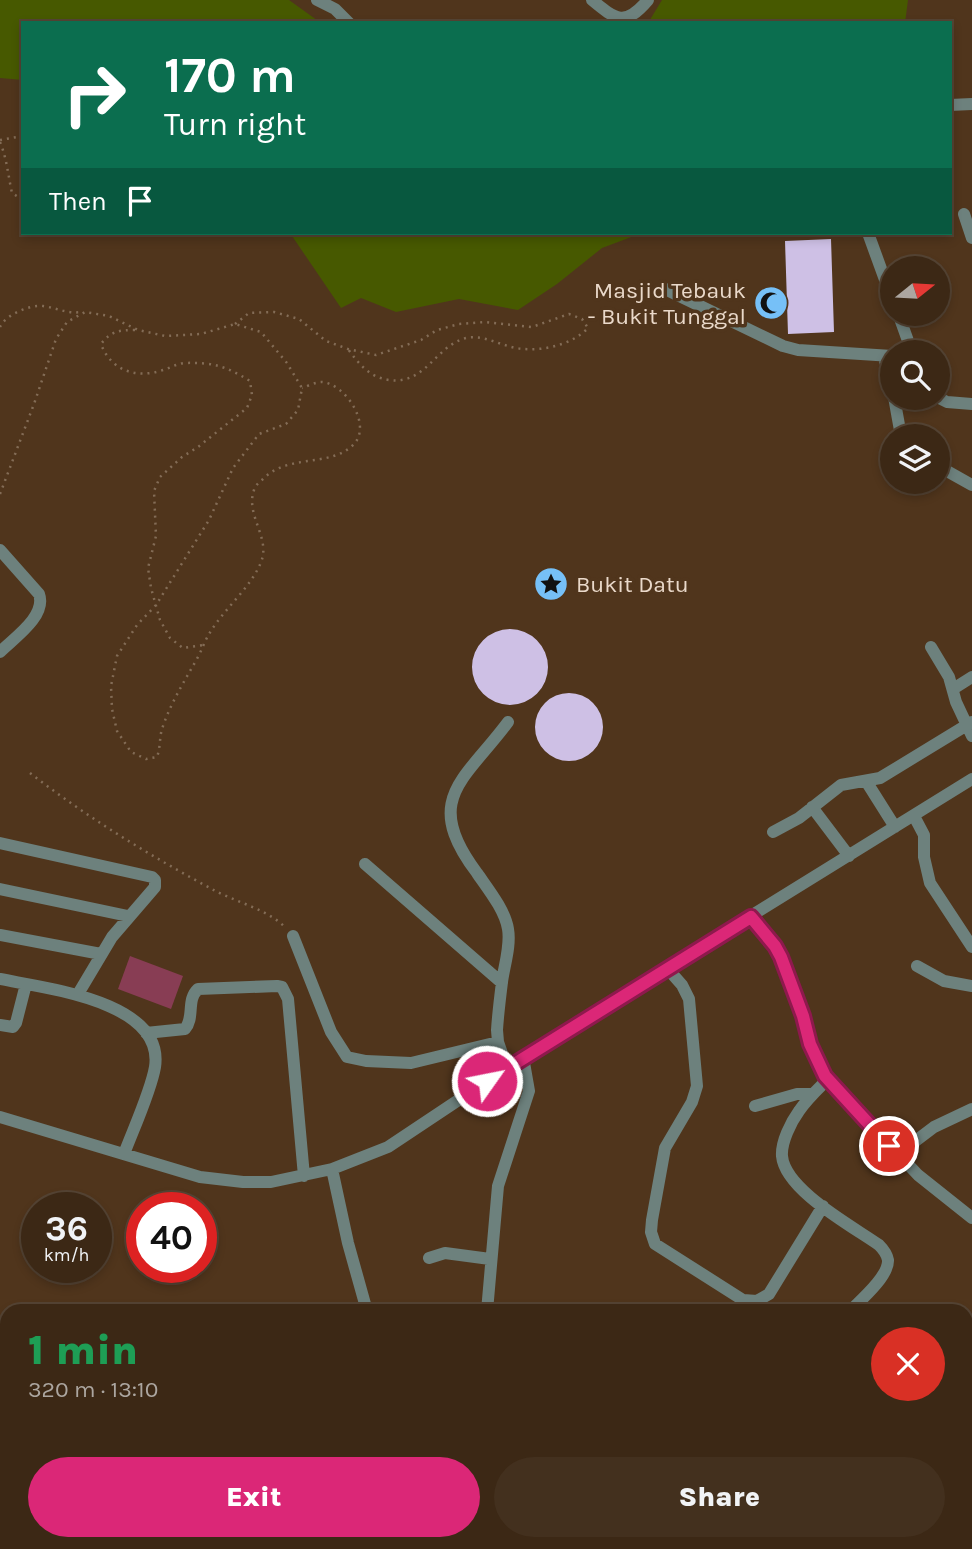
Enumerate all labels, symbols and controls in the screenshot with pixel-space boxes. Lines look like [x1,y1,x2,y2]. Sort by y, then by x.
text: 170 m [164,47,296,104]
icon: right [49,49,140,140]
text: Turn right [164,106,306,143]
icon: arrive [121,182,159,220]
text: Then [49,186,107,217]
north arrow [880,256,950,326]
map controls [880,256,950,494]
place label: Masjid Tebauk - Bukit Tunggal [588,277,746,330]
mosque icon: Masjid Tebauk - Bukit Tunggal [752,284,790,322]
button: search [880,340,950,410]
button: layers [880,424,950,494]
place icon: Bukit Datu [532,565,570,603]
place label: Bukit Datu [576,571,689,598]
position arrow [450,1044,524,1118]
pin [859,1116,919,1176]
icon: arrive [870,1127,908,1165]
speed limit sign: 40 [126,1192,217,1283]
text: 36 [45,1208,88,1249]
text: km/h [44,1244,89,1266]
text: 1 min [28,1325,138,1375]
button: close [871,1327,945,1401]
text: 320 m · 13:10 [28,1376,158,1403]
button: Exit [28,1457,480,1537]
button: Share [494,1457,945,1537]

